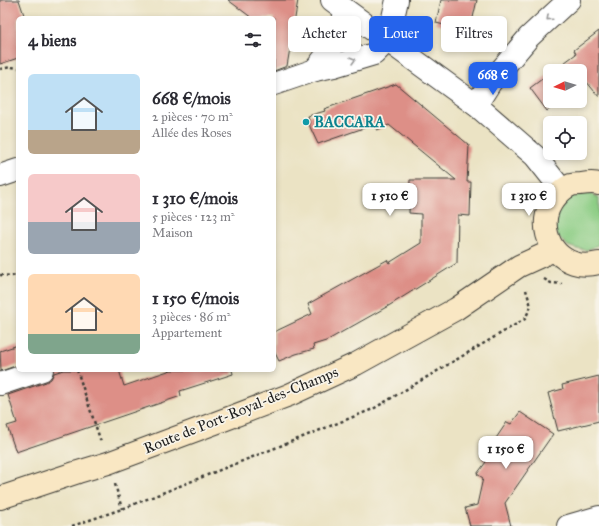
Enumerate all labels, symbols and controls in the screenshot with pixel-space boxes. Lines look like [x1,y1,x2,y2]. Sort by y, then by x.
one-way arrow [546,14,554,21]
chip: Acheter [288,16,361,52]
chip: Louer [369,16,433,52]
chip: Filtres [441,16,507,52]
icon: filters [242,29,264,51]
text: 4 biens [28,30,76,51]
one-way arrow [349,56,356,65]
pin: 668 € [465,62,521,96]
north arrow [543,64,587,108]
map controls [543,64,587,160]
text: 668 € [478,67,508,83]
text: 668 €/mois [152,88,231,109]
icon: home [60,90,108,138]
text: 2 pièces · 70 m² [152,109,233,125]
place label: BACCARA [314,113,386,131]
button: locate [543,116,587,160]
marker: BACCARA [301,117,311,127]
text: Allée des Roses [152,125,231,141]
pin: 1 510 € [353,183,427,217]
pin: 1 310 € [492,183,566,217]
text: 1 310 €/mois [152,188,238,209]
text: 1 510 € [371,188,409,204]
text: 1 310 € [511,188,547,204]
icon: home [60,190,108,238]
text: 5 pièces · 123 m² [152,209,235,225]
text: Maison [152,225,193,241]
text: 1 150 €/mois [152,288,239,309]
icon: home [60,290,108,338]
text: 3 pièces · 86 m² [152,309,231,325]
text: Appartement [152,325,222,341]
street label: Route de Port-Royal-des-Champs [141,363,341,457]
pin: 1 150 € [469,436,543,470]
text: 1 150 € [487,441,525,457]

